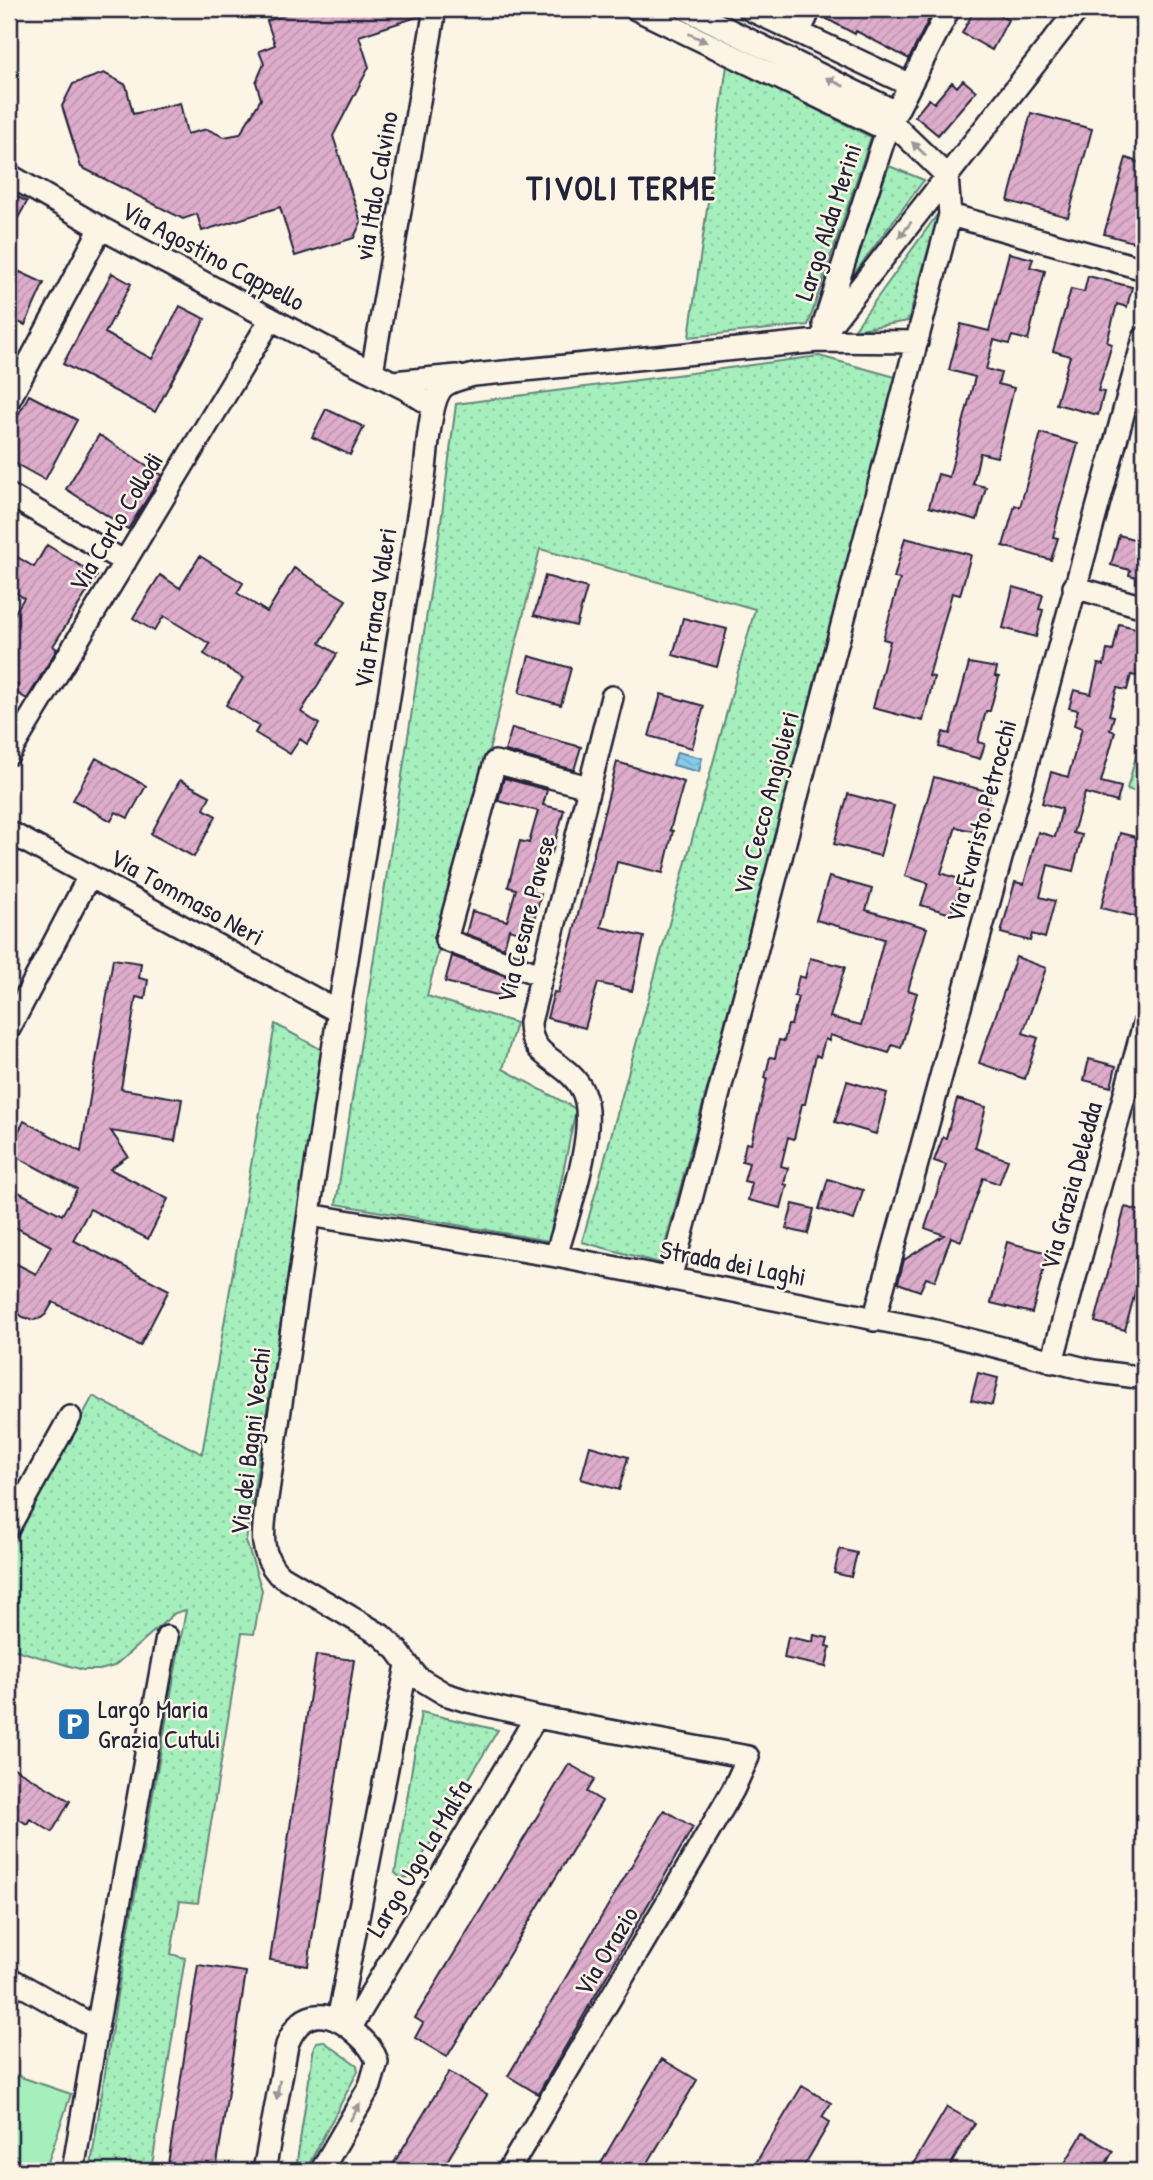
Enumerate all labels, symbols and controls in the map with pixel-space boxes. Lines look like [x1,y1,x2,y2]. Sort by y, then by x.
one-way arrow [688,32,708,43]
one-way arrow [825,76,845,88]
street label: via Italo Calvino [345,109,406,263]
street label: Largo Alda Merini [786,139,869,305]
one-way arrow [911,141,928,157]
district label: TIVOLI TERME [526,166,717,210]
street label: Via Agostino Cappello [115,192,311,319]
one-way arrow [898,221,912,239]
street label: Via Carlo Collodi [60,446,171,598]
street label: Via Franca Valeri [345,525,404,691]
street label: Via Cecco Angiolieri [724,707,807,899]
street label: Via Evaristo Petrocchi [937,715,1024,926]
street label: Via Cesare Pavese [488,831,563,1006]
street label: Via Tommaso Neri [104,840,271,953]
street label: Via Grazia Deledda [1031,1098,1110,1274]
street label: Strada dei Laghi [657,1231,809,1294]
street label: Via dei Bagni Vecchi [221,1345,278,1537]
place label: Largo Maria Grazia Cutuli [98,1691,221,1756]
parking icon: Largo Maria Grazia Cutuli [55,1705,93,1743]
street label: Largo Ugo La Malfa [358,1772,479,1943]
street label: Via Orazio [565,1899,646,2002]
one-way arrow [272,2079,283,2101]
one-way arrow [349,2102,361,2122]

